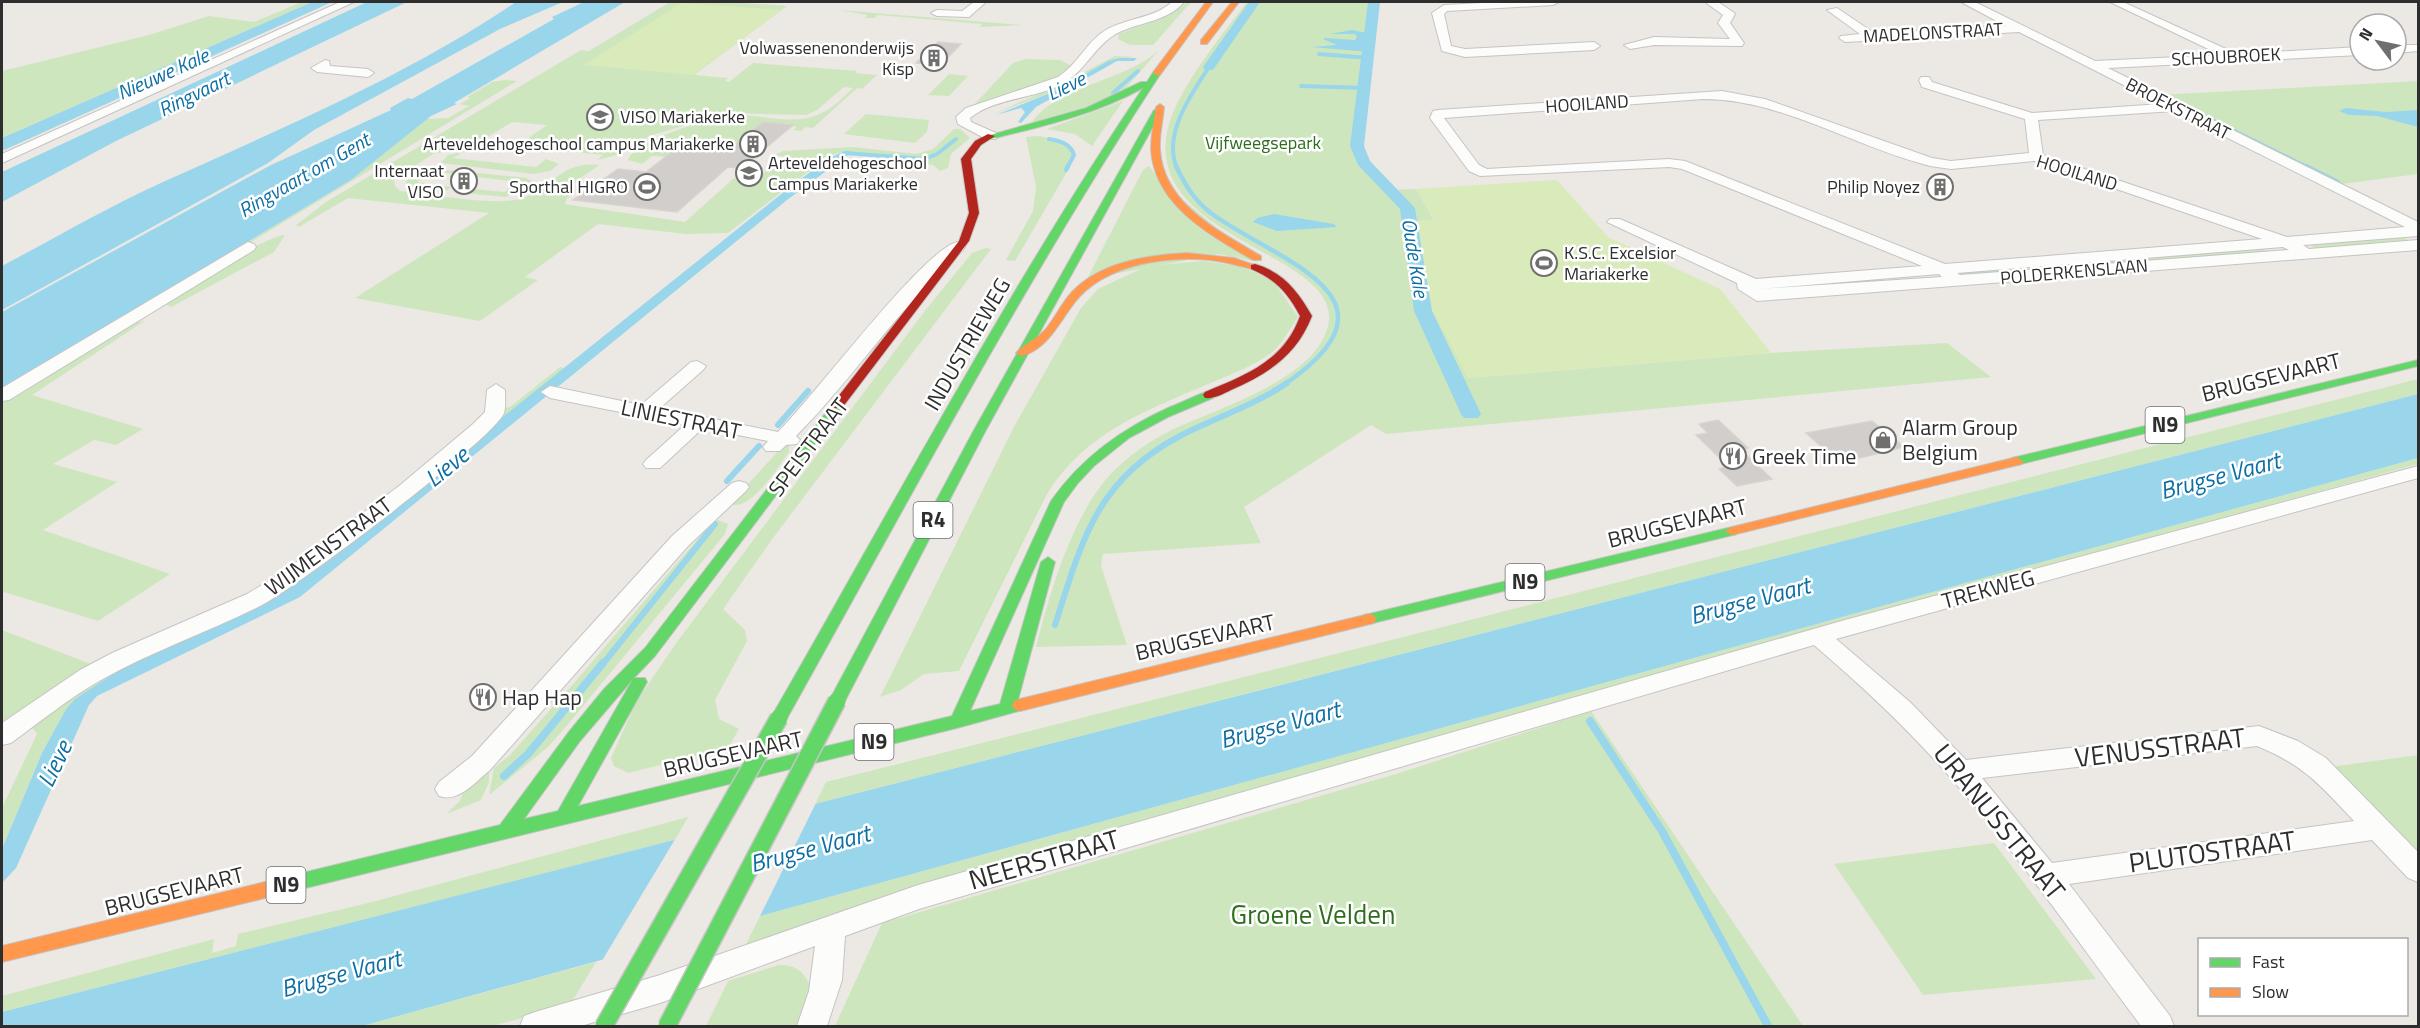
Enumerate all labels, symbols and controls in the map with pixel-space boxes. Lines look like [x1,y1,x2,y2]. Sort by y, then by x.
north arrow [2348,12,2408,72]
street label: MADELONSTRAAT [1862,15,2004,50]
text: N [2352,23,2378,45]
place label: Volwassenenonderwijs Kisp [740,34,914,82]
water label: Nieuwe Kale [112,39,215,108]
street label: SCHOUBROEK [2171,40,2281,73]
building icon: Volwassenenonderwijs Kisp [919,43,949,73]
water label: Ringvaart [153,62,237,124]
water label: Lieve [1041,62,1092,108]
street label: BROEKSTRAAT [2121,71,2236,147]
street label: HOOILAND [1544,87,1630,120]
school or university icon: VISO Mariakerke [585,102,615,132]
place label: VISO Mariakerke [620,103,745,130]
water label: Ringvaart om Gent [232,123,378,225]
building icon: Arteveldehogeschool campus Mariakerke [738,129,768,159]
park label: Vijfweegsepark [1205,129,1321,156]
place label: Arteveldehogeschool campus Mariakerke [423,130,734,157]
street label: HOOILAND [2033,147,2121,198]
place label: Arteveldehogeschool Campus Mariakerke [768,149,927,197]
place label: Internaat VISO [374,157,445,205]
school or university icon: Arteveldehogeschool Campus Mariakerke [734,158,764,188]
building icon: Internaat VISO [449,166,479,196]
sports icon: Sporthal HIGRO [632,172,662,202]
building icon: Philip Noyez [1925,172,1955,202]
place label: Sporthal HIGRO [509,173,628,200]
place label: Philip Noyez [1827,173,1920,200]
water label: Oude Kale [1394,216,1437,301]
place label: K.S.C. Excelsior Mariakerke [1564,239,1676,287]
sports icon: K.S.C. Excelsior Mariakerke [1529,248,1559,278]
street label: POLDERKENSLAAN [1999,252,2149,291]
street label: INDUSTRIEWEG [915,271,1019,417]
street label: BRUGSEVAART [2198,343,2345,411]
street label: LINIESTRAAT [618,390,745,448]
street label: SPEISTRAAT [759,390,857,504]
road number: N9 [2146,407,2184,443]
place label: Alarm Group Belgium [1902,410,2018,469]
shop icon: Alarm Group Belgium [1868,425,1898,455]
water label: Lieve [416,436,478,495]
place label: Greek Time [1752,439,1856,473]
restaurant icon: Greek Time [1718,441,1748,471]
water label: Brugse Vaart [2156,441,2287,508]
street label: WIJMENSTRAAT [257,488,399,604]
street label: BRUGSEVAART [1604,489,1751,557]
road number: R4 [914,502,952,538]
street label: TREKWEG [1938,560,2038,618]
road number: N9 [1506,564,1544,600]
water label: Brugse Vaart [1686,566,1817,633]
street label: BRUGSEVAART [1132,604,1279,670]
place label: Hap Hap [502,680,582,714]
restaurant icon: Hap Hap [468,682,498,712]
water label: Brugse Vaart [1216,690,1347,757]
street label: VENUSSTRAAT [2072,716,2247,777]
street label: BRUGSEVAART [660,721,807,787]
road number: N9 [854,724,894,760]
water label: Lieve [27,732,82,793]
street label: URANUSSTRAAT [1924,734,2076,908]
water label: Brugse Vaart [746,814,877,881]
street label: NEERSTRAAT [963,817,1124,900]
street label: PLUTOSTRAAT [2126,819,2298,882]
street label: BRUGSEVAART [101,857,248,925]
road number: N9 [266,867,306,903]
park label: Groene Velden [1231,893,1395,934]
legend [2198,938,2408,1016]
water label: Brugse Vaart [277,939,408,1006]
text: Fast [2252,948,2285,975]
text: Slow [2252,978,2289,1005]

